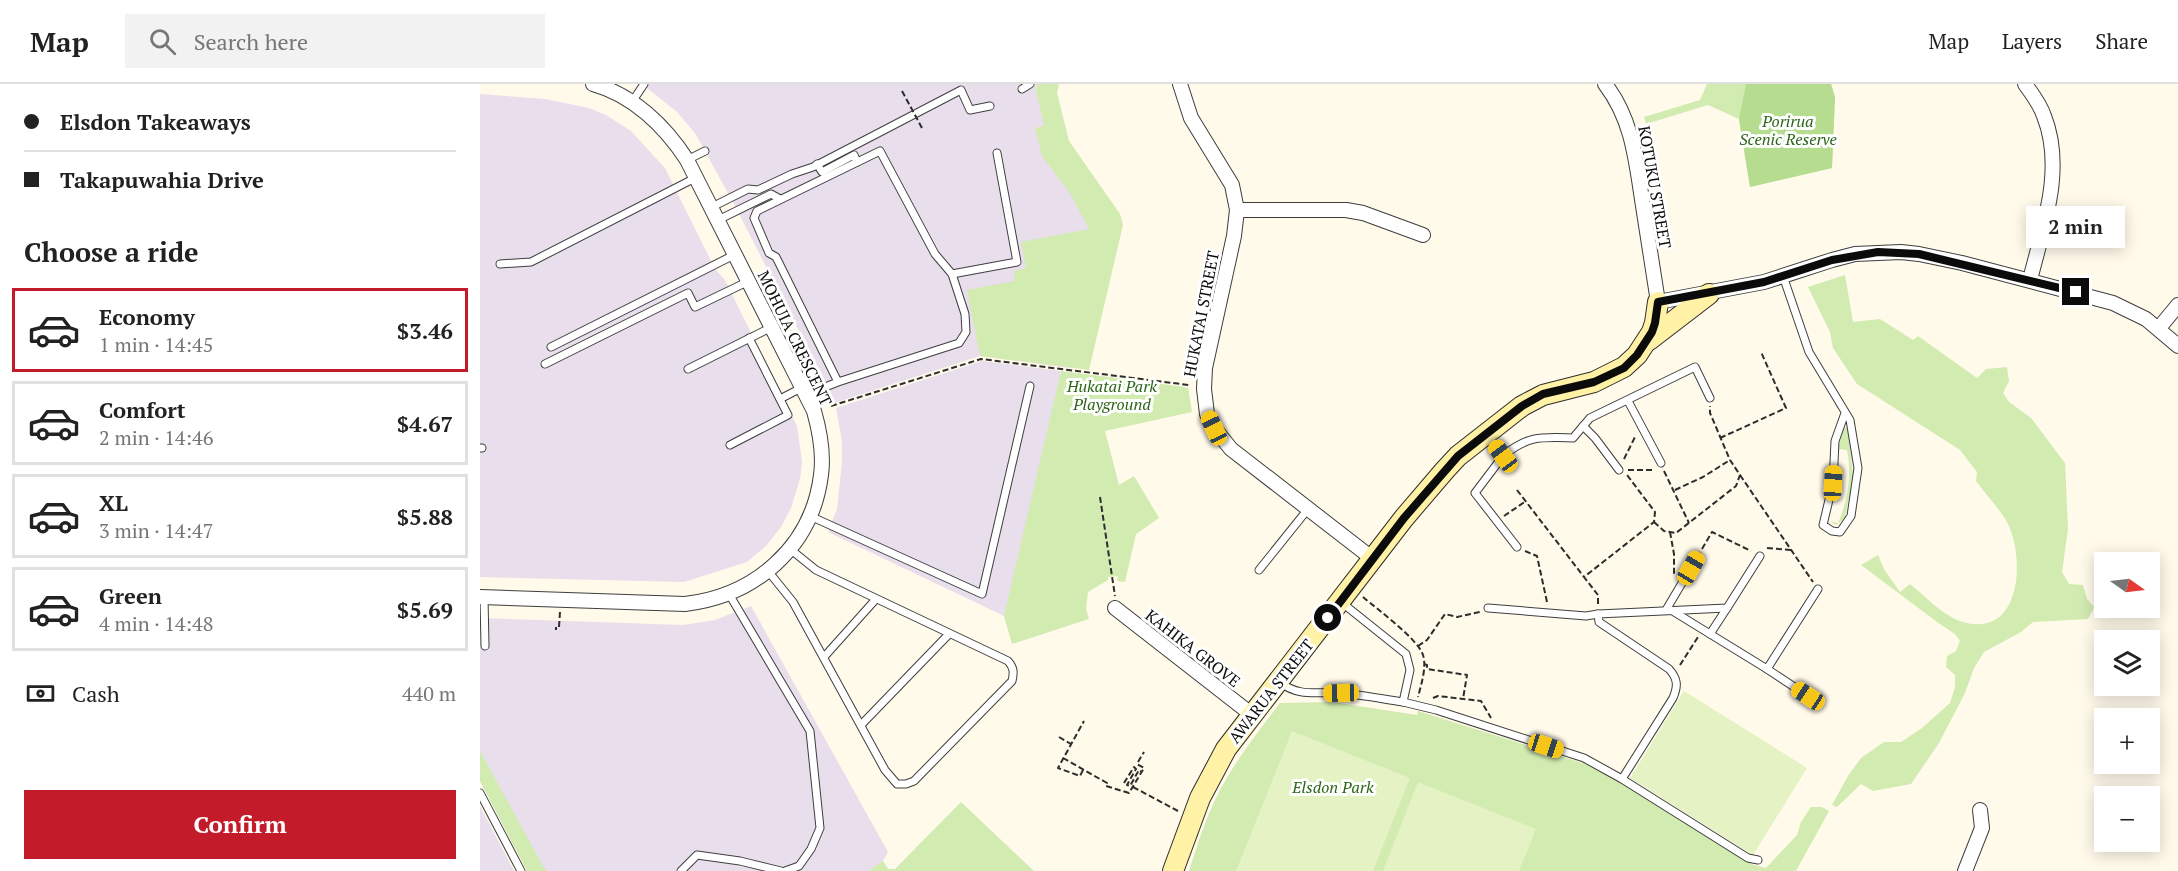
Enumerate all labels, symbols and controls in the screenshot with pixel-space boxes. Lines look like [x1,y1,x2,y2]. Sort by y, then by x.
search box [125,14,545,68]
text: Map [30,23,89,60]
icon: search [146,25,179,58]
text: Search here [194,27,308,56]
text: Map [1928,27,1969,55]
text: Layers [2002,27,2062,55]
text: Share [2095,27,2148,55]
text: Elsdon Takeaways [60,107,251,136]
park label: Porirua Scenic Reserve [1739,110,1837,150]
street label: KOTUKU STREET [1633,124,1677,250]
text: Takapuwahia Drive [60,165,264,194]
callout: 2 min [2026,205,2126,247]
text: 2 min [2048,213,2103,240]
text: Choose a ride [24,234,199,270]
street label: HUKATAI STREET [1178,249,1224,379]
street label: MOHUIA CRESCENT [753,267,837,409]
route end [2062,278,2089,305]
text: Economy [99,302,195,331]
icon: car [27,303,81,357]
text: $3.46 [397,316,453,345]
text: 1 min · 14:45 [99,331,213,358]
park label: Hukatai Park Playground [1066,375,1157,415]
text: Comfort [99,395,185,424]
icon: car [27,396,81,450]
car [1198,408,1230,448]
text: $4.67 [397,409,453,438]
text: 2 min · 14:46 [99,424,213,451]
car [1485,436,1521,476]
car [1823,465,1843,501]
text: XL [99,488,128,517]
icon: car [27,489,81,543]
text: $5.88 [397,502,453,531]
text: 3 min · 14:47 [99,517,213,544]
car [1674,548,1708,588]
north arrow [2094,552,2160,618]
map controls [2094,552,2160,852]
text: Green [99,581,162,610]
icon: car [27,582,81,636]
text: $5.69 [397,595,453,624]
street label: KAHIKA GROVE [1141,604,1245,692]
route start [1314,604,1341,631]
text: 4 min · 14:48 [99,610,213,637]
button: layers [2094,630,2160,696]
street label: AWARUA STREET [1223,634,1319,748]
icon: cash [24,677,57,710]
text: Cash [72,679,120,708]
car [1788,679,1828,713]
text: 440 m [402,680,456,707]
car [1323,684,1359,702]
button: + [2094,708,2160,774]
car [1526,732,1566,760]
park label: Elsdon Park [1291,776,1374,798]
button: − [2094,786,2160,852]
button: Confirm [24,790,456,859]

